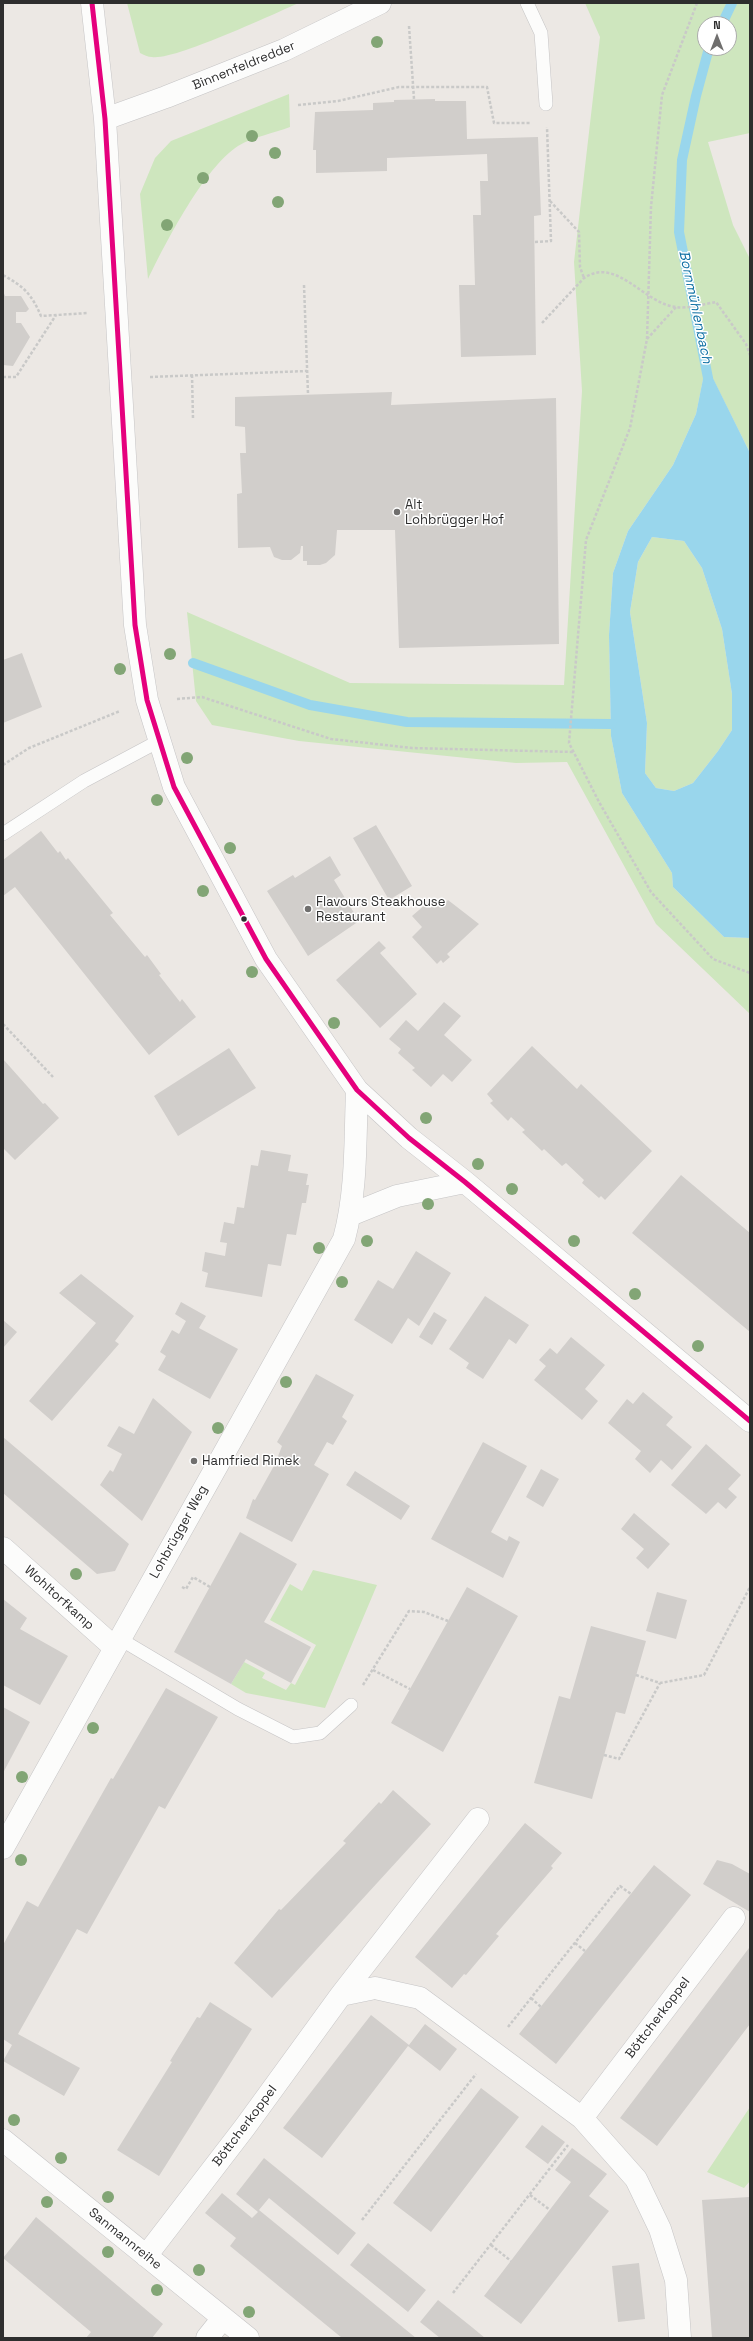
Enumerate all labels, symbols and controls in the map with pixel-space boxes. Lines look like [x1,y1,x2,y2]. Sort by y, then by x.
north arrow [697,16,737,56]
text: N [713,18,721,32]
street label: Binnenfeldredder [190,38,298,94]
water label: Bornmühlenbach [675,249,715,365]
place label: Alt Lohbrügger Hof [405,497,504,528]
marker: Alt Lohbrügger Hof [392,507,402,517]
place label: Flavours Steakhouse Restaurant [316,894,445,925]
marker: Flavours Steakhouse Restaurant [303,904,313,914]
unlabelled marker [239,914,249,924]
place label: Hamfried Rimek [202,1453,299,1469]
marker: Hamfried Rimek [189,1456,199,1466]
street label: Lohbrügger Weg [147,1483,211,1581]
street label: Wohltorfkamp [21,1563,97,1633]
street label: Böttcherkoppel [622,1974,694,2062]
street label: Böttcherkoppel [209,2082,281,2170]
street label: Sanmannreihe [85,2205,165,2273]

